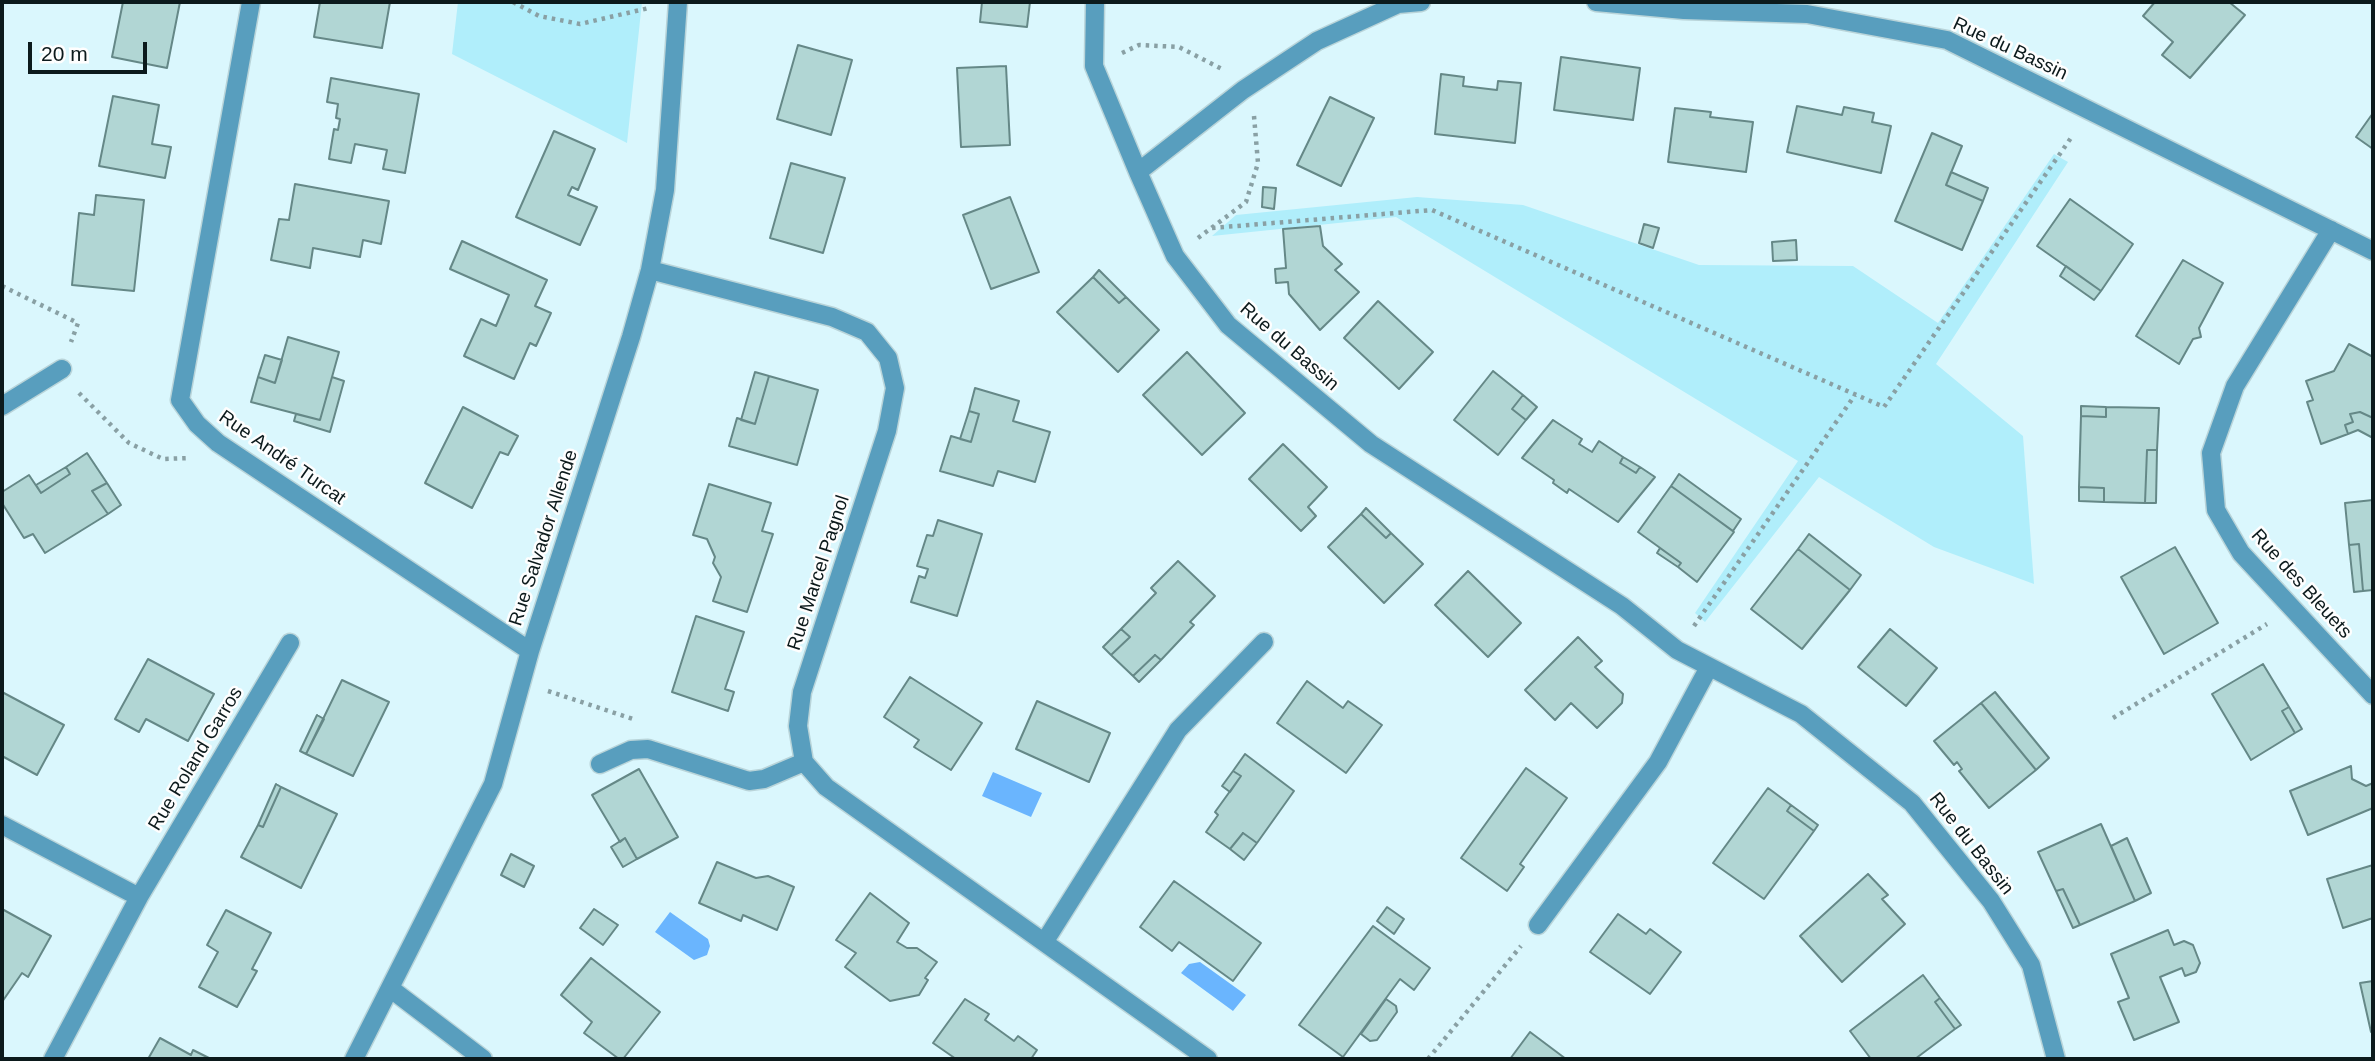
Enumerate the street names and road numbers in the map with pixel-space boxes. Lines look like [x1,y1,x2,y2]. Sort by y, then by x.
street label: Rue du Bassin [1949,13,2071,85]
street label: Rue du Bassin [1235,298,1343,396]
street label: Rue André Turcat [214,406,350,510]
street label: Rue Salvador Allende [505,447,583,629]
street label: Rue Marcel Pagnol [783,493,855,653]
street label: Rue des Bleuets [2246,525,2356,643]
street label: Rue Roland Garros [144,683,248,835]
street label: Rue du Bassin [1924,788,2018,900]

